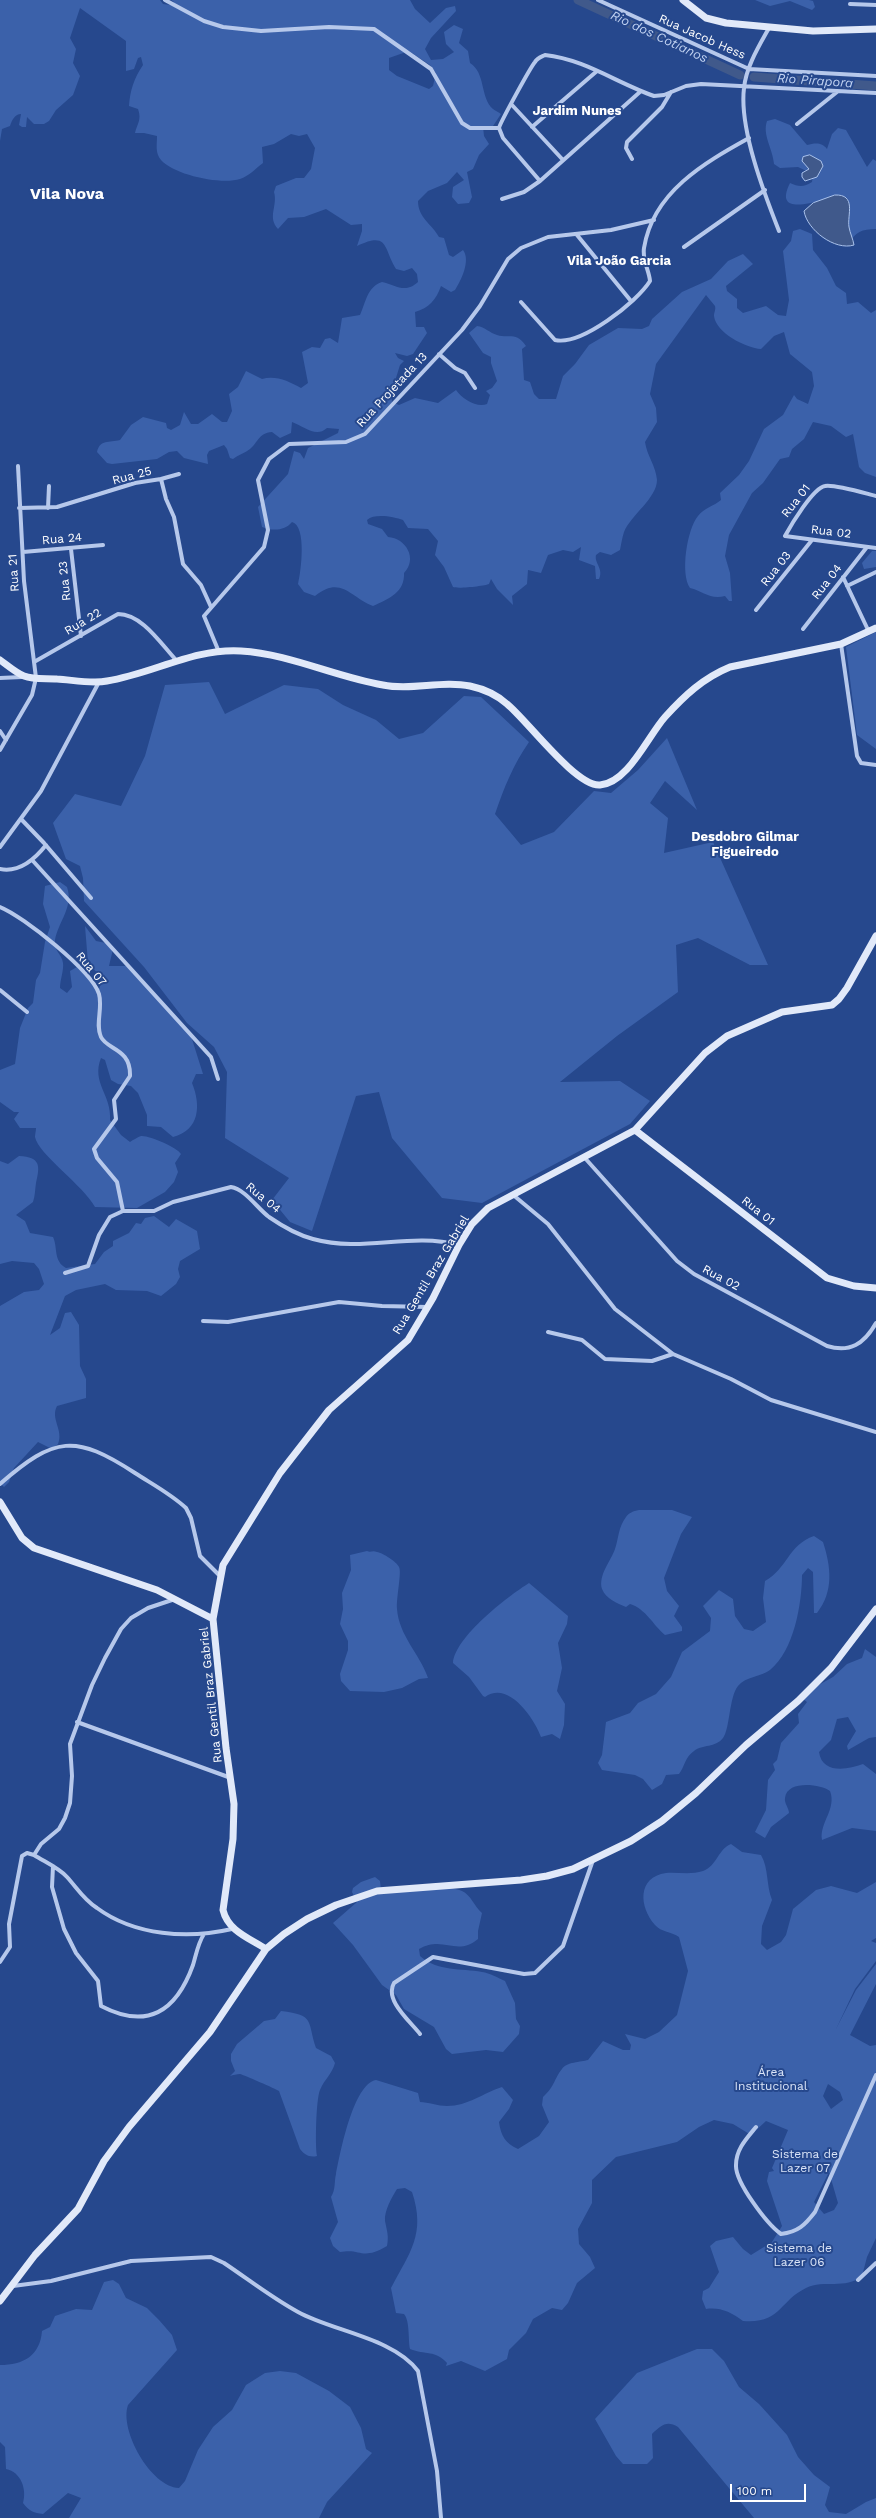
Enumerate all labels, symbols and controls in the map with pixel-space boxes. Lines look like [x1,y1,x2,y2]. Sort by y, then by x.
water label: Rio dos Cotianos [608,8,710,66]
street label: Rua Jacob Hess [656,11,748,63]
water label: Rio Pirapora [776,71,854,91]
district label: Jardim Nunes [532,103,622,119]
district label: Vila Nova [30,184,104,204]
district label: Vila João Garcia [567,253,671,269]
street label: Rua Projetada 13 [354,350,430,430]
street label: Rua 25 [111,464,153,488]
street label: Rua 01 [779,481,813,521]
street label: Rua 02 [810,522,852,542]
street label: Rua 24 [41,530,83,548]
street label: Rua 03 [758,549,794,589]
street label: Rua 21 [5,554,23,592]
street label: Rua 23 [56,560,74,602]
street label: Rua 04 [809,561,845,603]
street label: Rua 22 [62,605,104,639]
district label: Desdobro Gilmar Figueiredo [691,829,799,860]
street label: Rua 07 [73,949,109,989]
street label: Rua 04 [243,1180,283,1216]
street label: Rua 01 [738,1194,778,1228]
street label: Rua Gentil Braz Gabriel [390,1213,472,1337]
street label: Rua 02 [700,1262,742,1294]
street label: Rua Gentil Braz Gabriel [197,1626,225,1764]
park label: Área Institucional [735,2065,807,2093]
park label: Sistema de Lazer 07 [772,2147,838,2175]
park label: Sistema de Lazer 06 [766,2241,832,2269]
scale bar [732,2476,808,2502]
text: 100 m [737,2484,772,2498]

